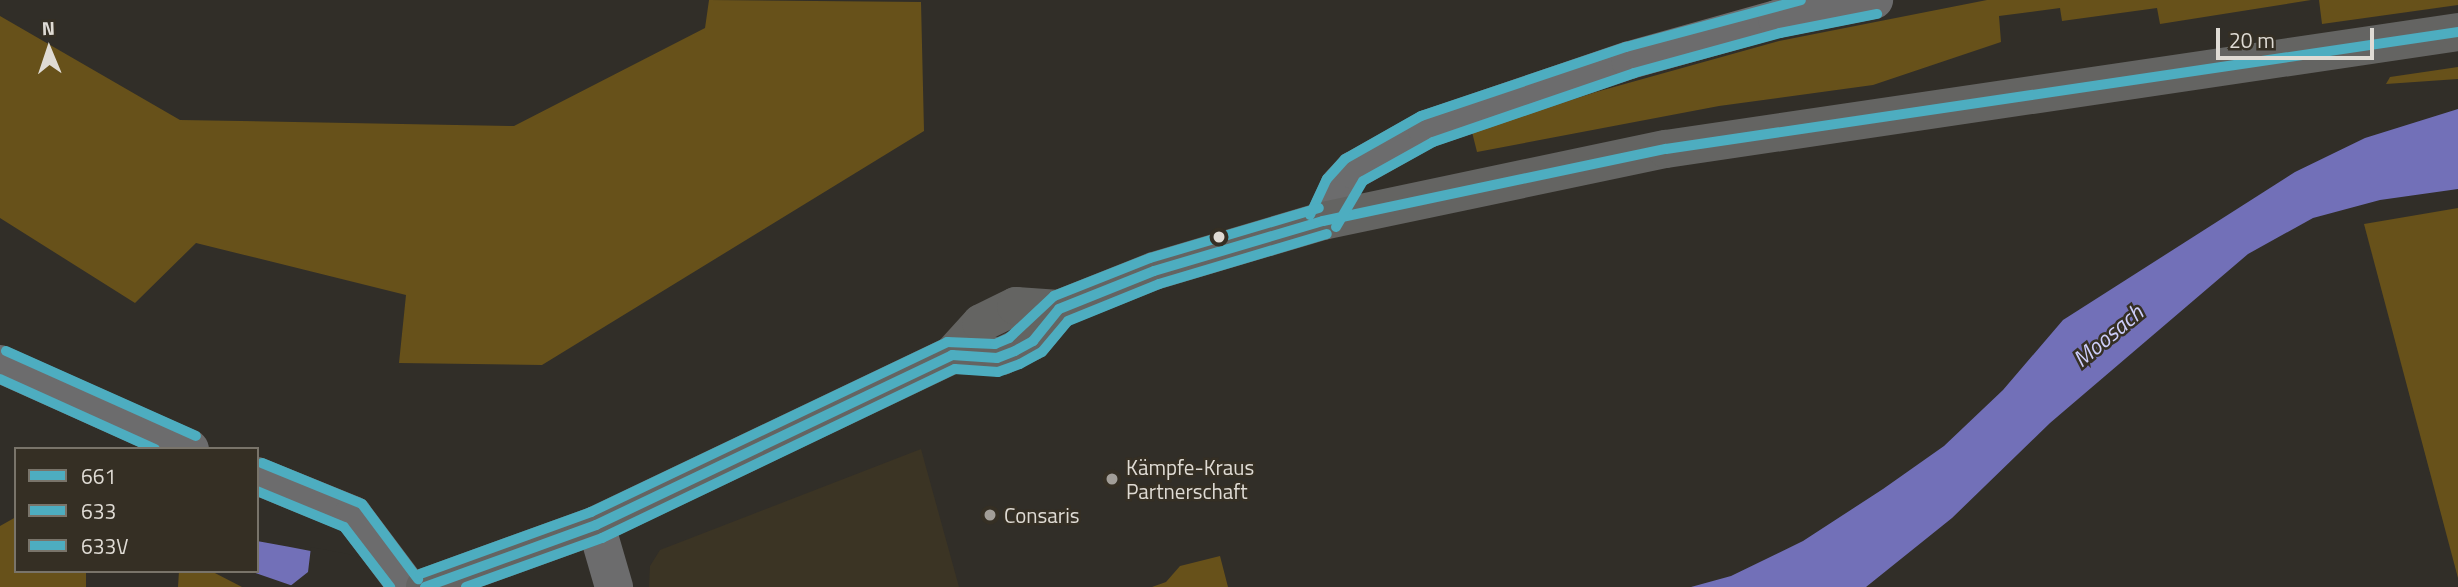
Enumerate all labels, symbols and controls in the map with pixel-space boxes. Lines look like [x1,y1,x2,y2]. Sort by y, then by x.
text: N [41,13,55,42]
north arrow [14,14,84,84]
scale bar [2220,14,2378,58]
text: 20 m [2229,24,2275,56]
unlabelled marker [1212,230,1226,244]
water label: Moosach [2067,299,2149,373]
legend [14,447,259,573]
place label: Kämpfe-Kraus Partnerschaft [1126,454,1254,504]
text: 661 [81,460,116,492]
marker: Kämpfe-Kraus Partnerschaft [1104,471,1120,487]
text: 633 [81,495,116,527]
place label: Consaris [1004,502,1079,528]
marker: Consaris [982,507,998,523]
text: 633V [81,530,129,562]

